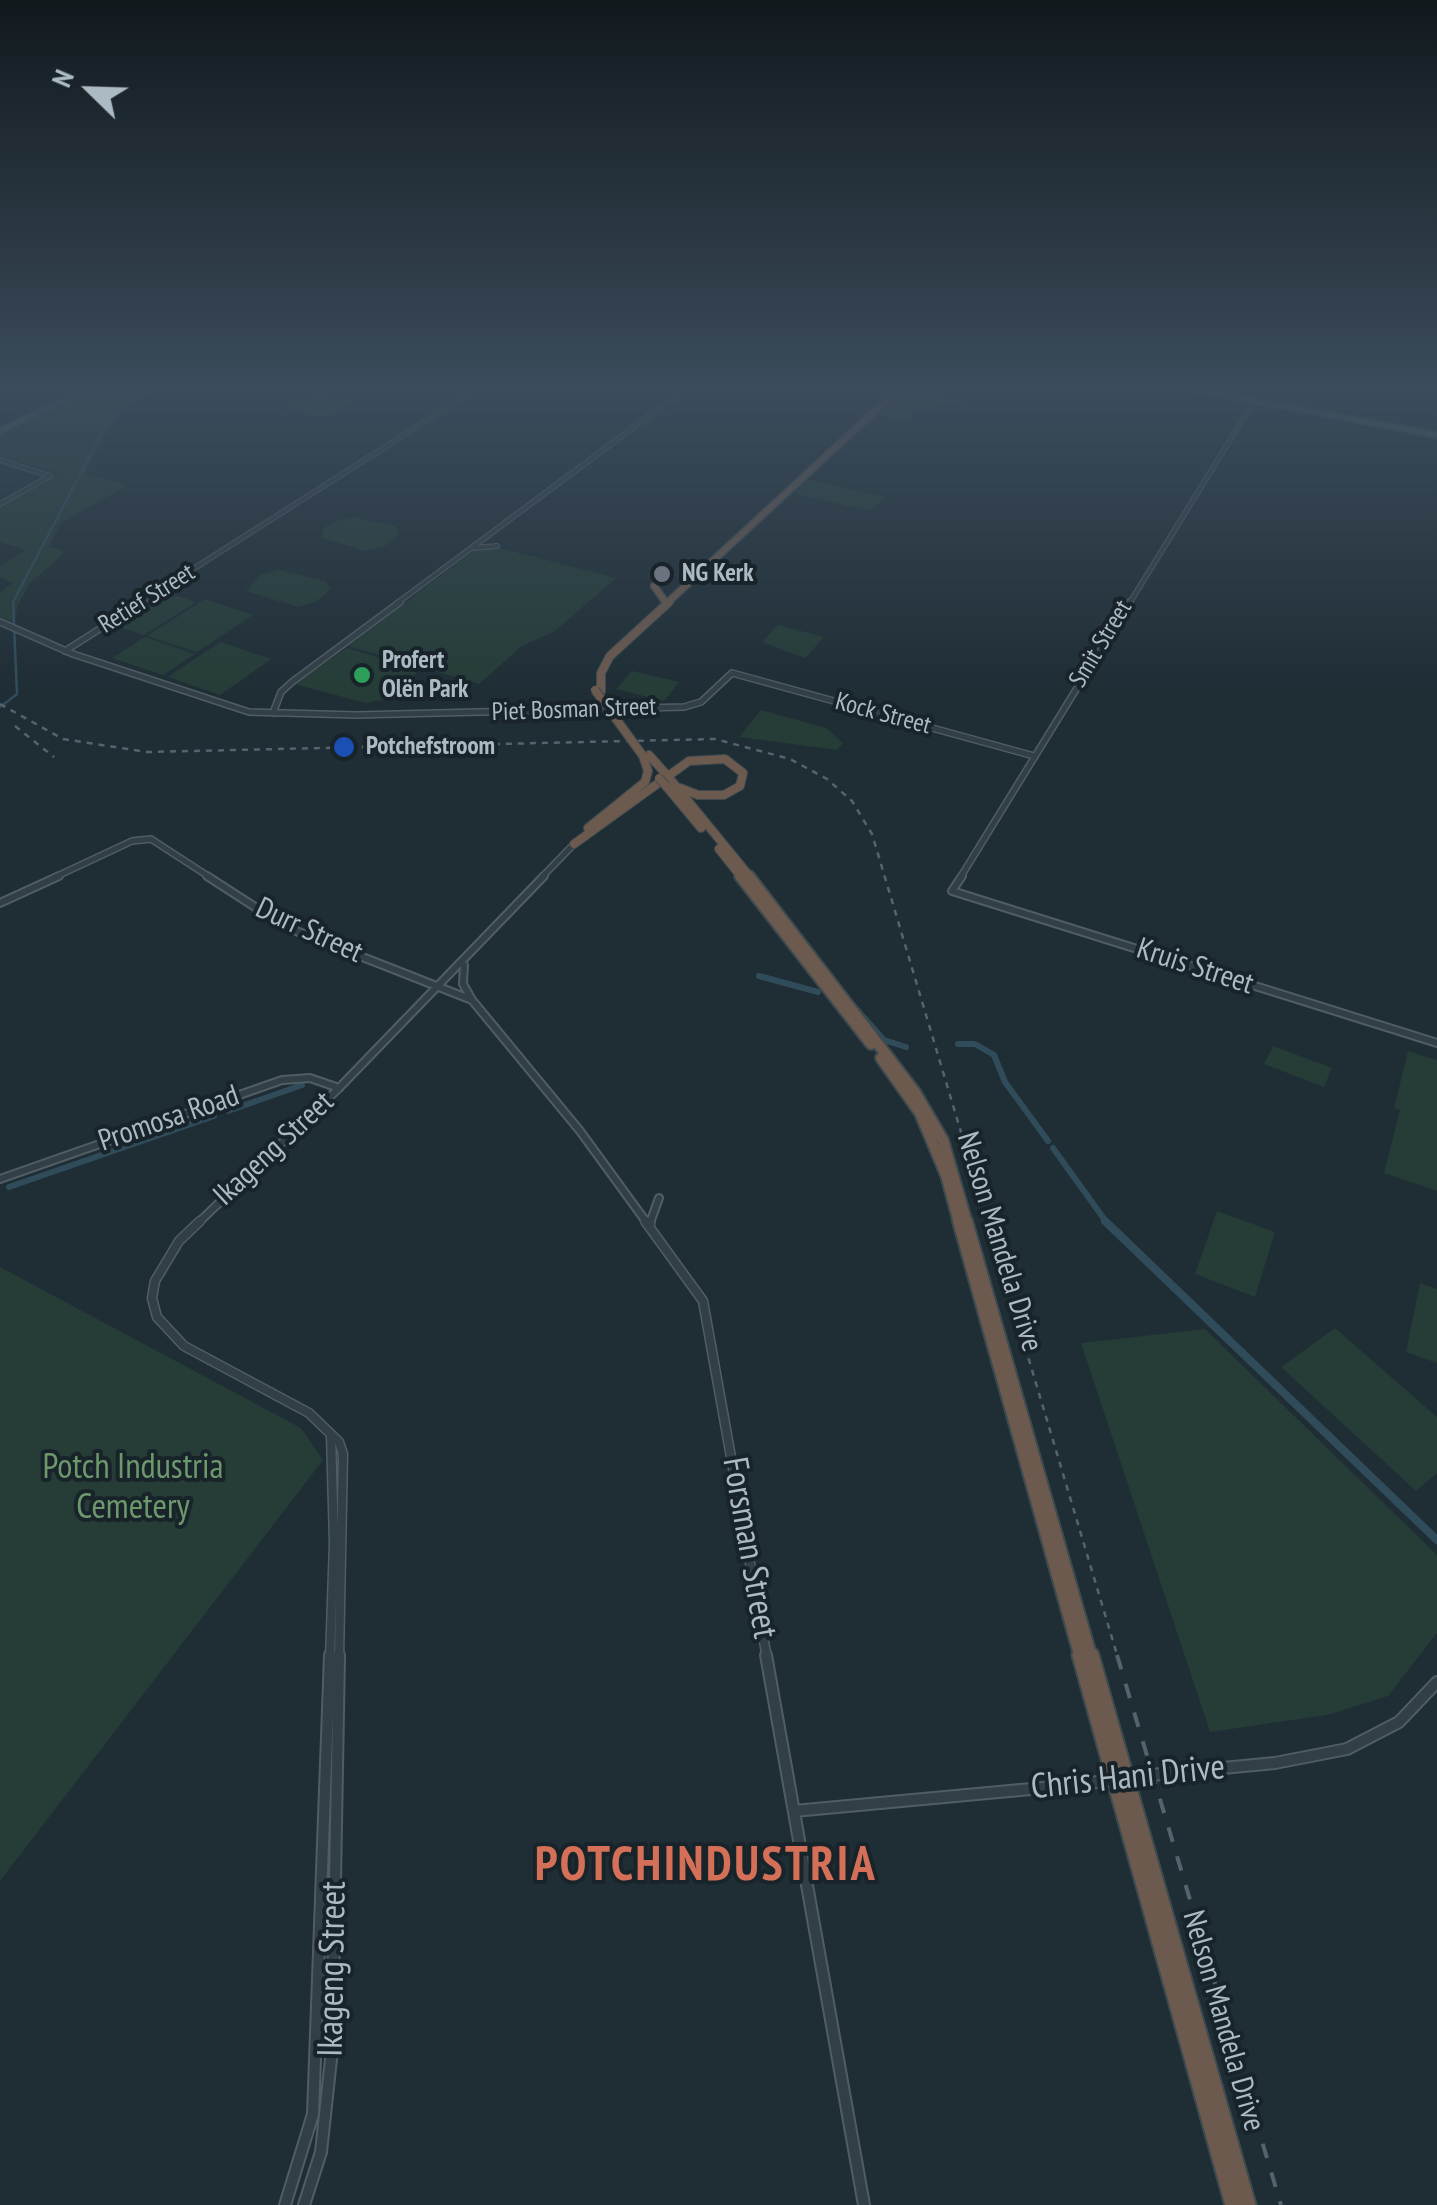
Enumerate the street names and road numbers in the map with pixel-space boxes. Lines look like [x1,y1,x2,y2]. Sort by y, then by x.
street label: Retief Street [93,558,201,640]
street label: Smit Street [1063,595,1139,693]
street label: Kock Street [832,687,934,741]
street label: Piet Bosman Street [491,692,657,728]
street label: Durr Street [250,891,368,971]
street label: Kruis Street [1132,931,1258,1003]
street label: Promosa Road [94,1078,244,1160]
street label: Ikageng Street [207,1084,341,1214]
street label: Nelson Mandela Drive [949,1128,1049,1356]
street label: Forsman Street [712,1454,786,1642]
street label: Chris Hani Drive [1029,1747,1227,1809]
street label: Ikageng Street [310,1881,356,2057]
street label: Nelson Mandela Drive [1174,1907,1272,2135]

